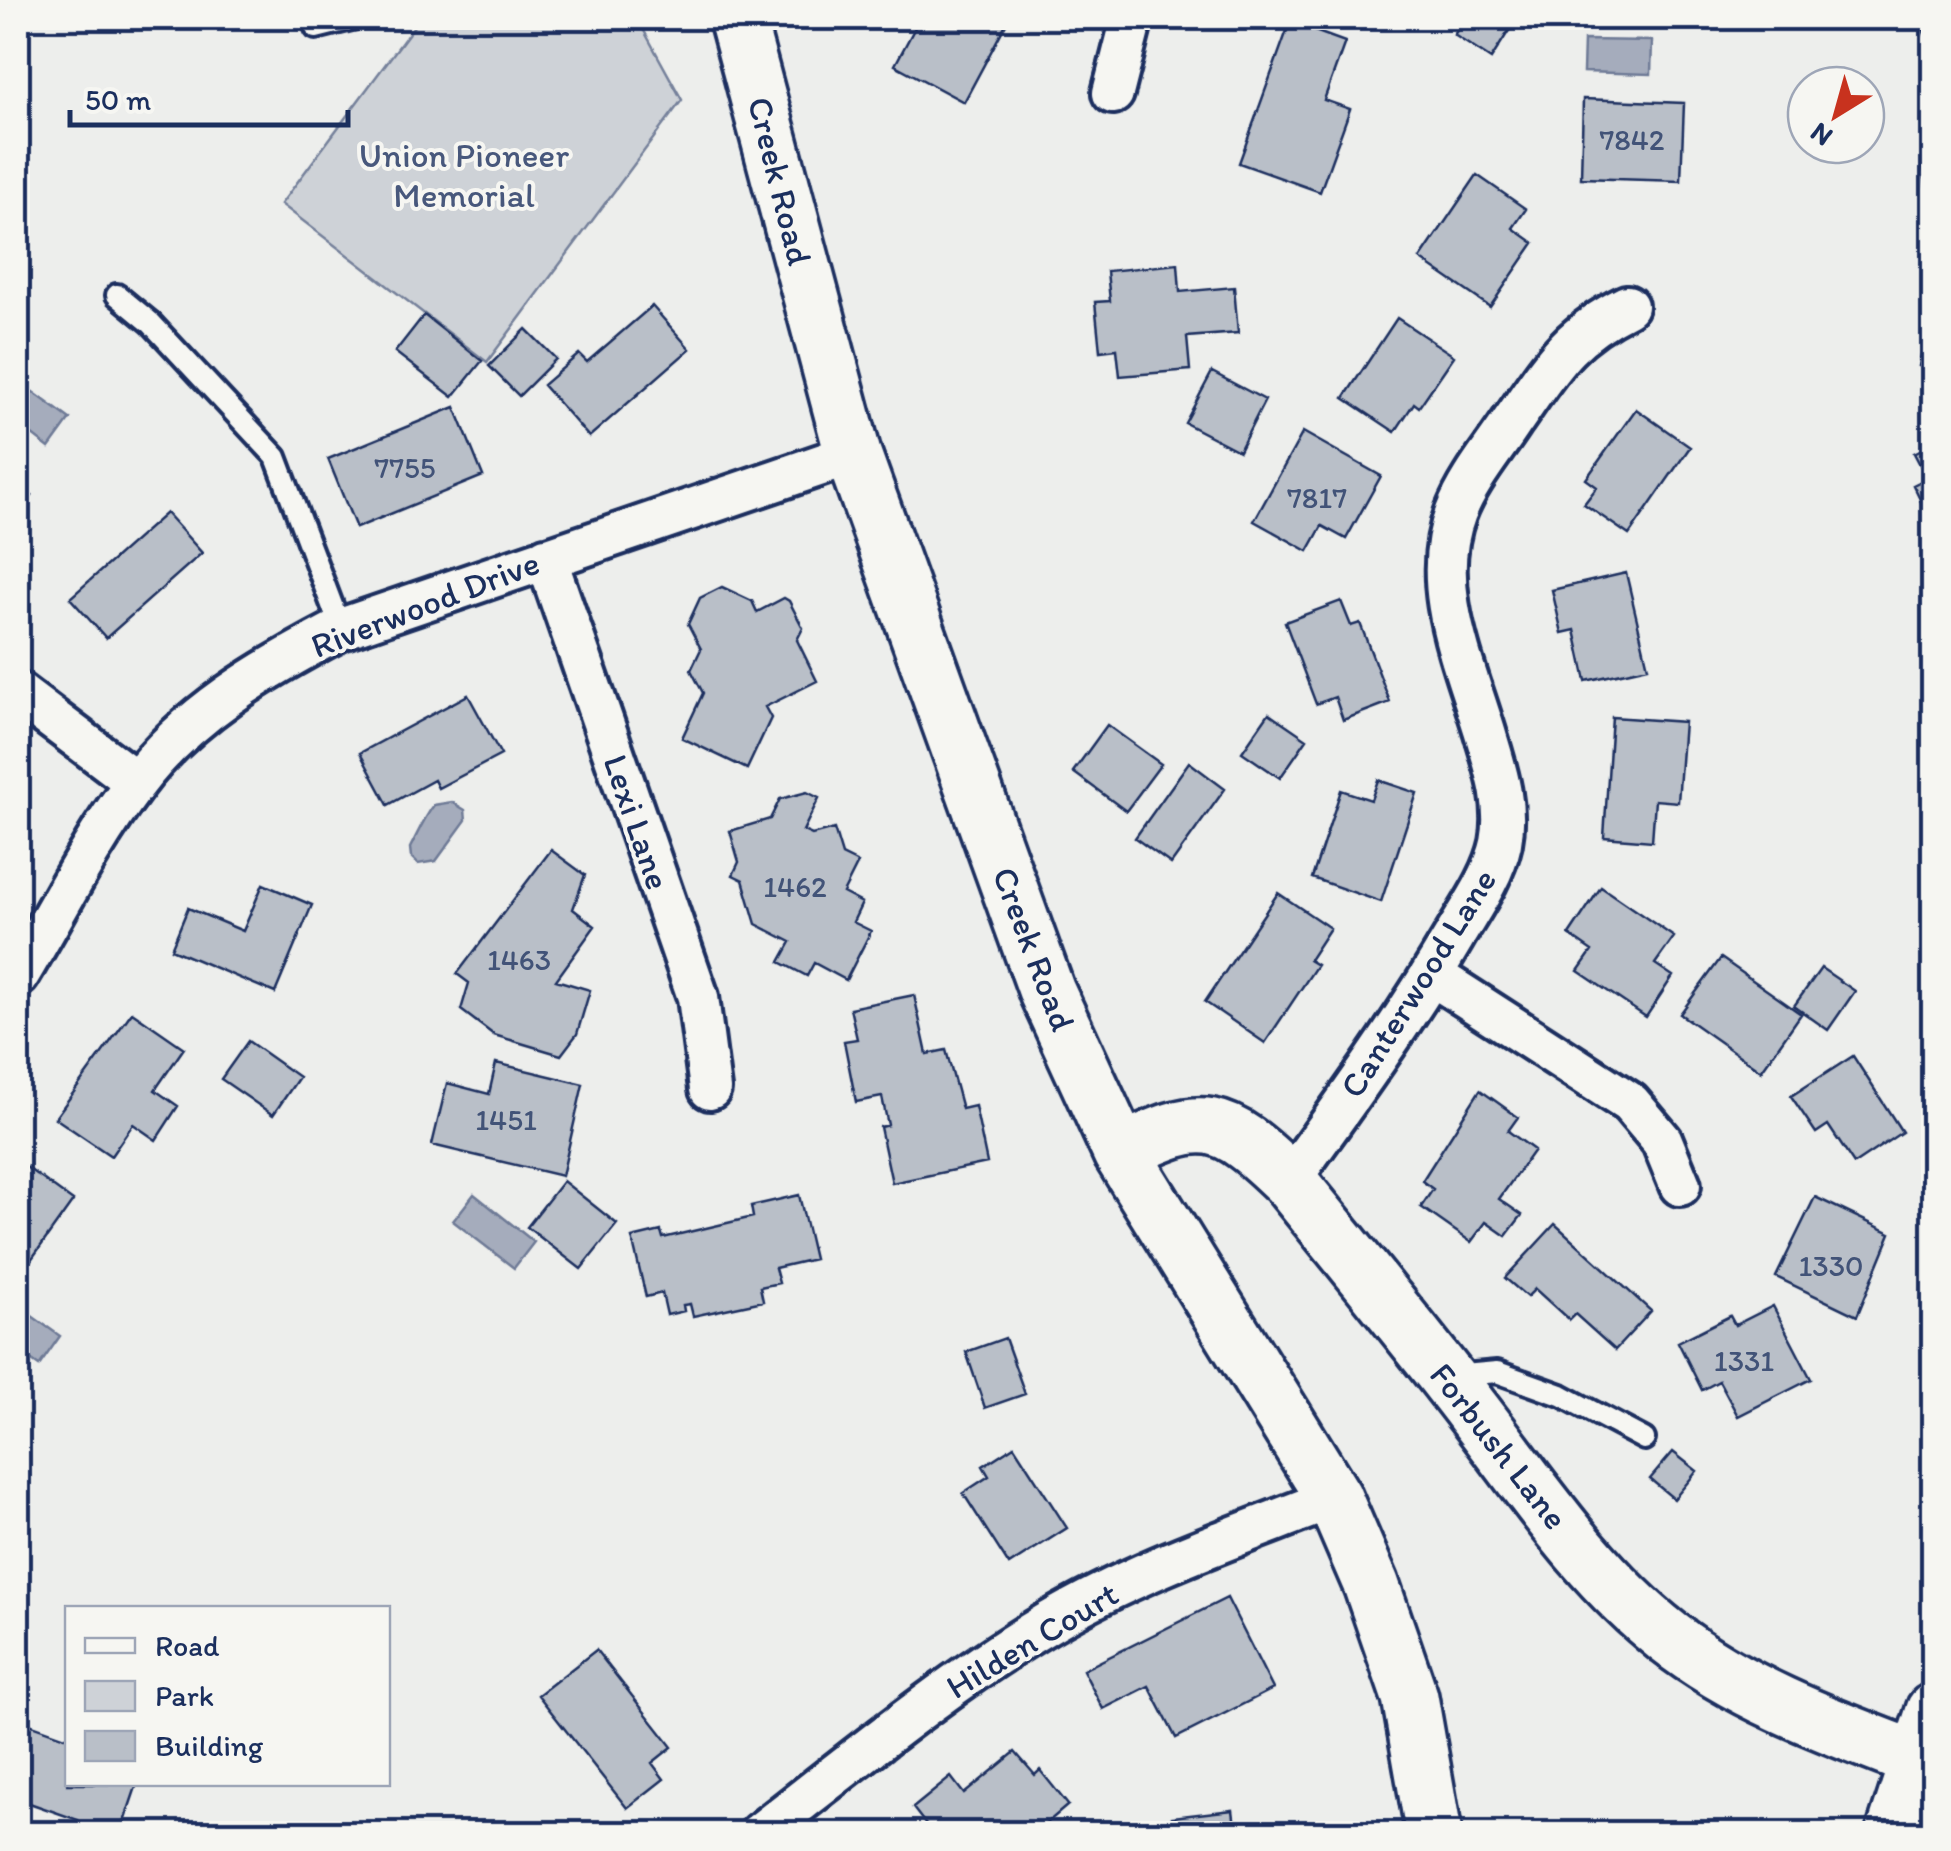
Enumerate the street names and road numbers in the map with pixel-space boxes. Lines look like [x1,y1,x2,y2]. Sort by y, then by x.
street label: Creek Road [739,93,821,269]
street label: Riverwood Drive [305,541,545,667]
street label: Lexi Lane [594,749,680,895]
street label: Creek Road [984,861,1084,1037]
street label: Canterwood Lane [1331,861,1505,1105]
street label: Forbush Lane [1421,1354,1577,1538]
street label: Hilden Court [939,1572,1125,1708]

